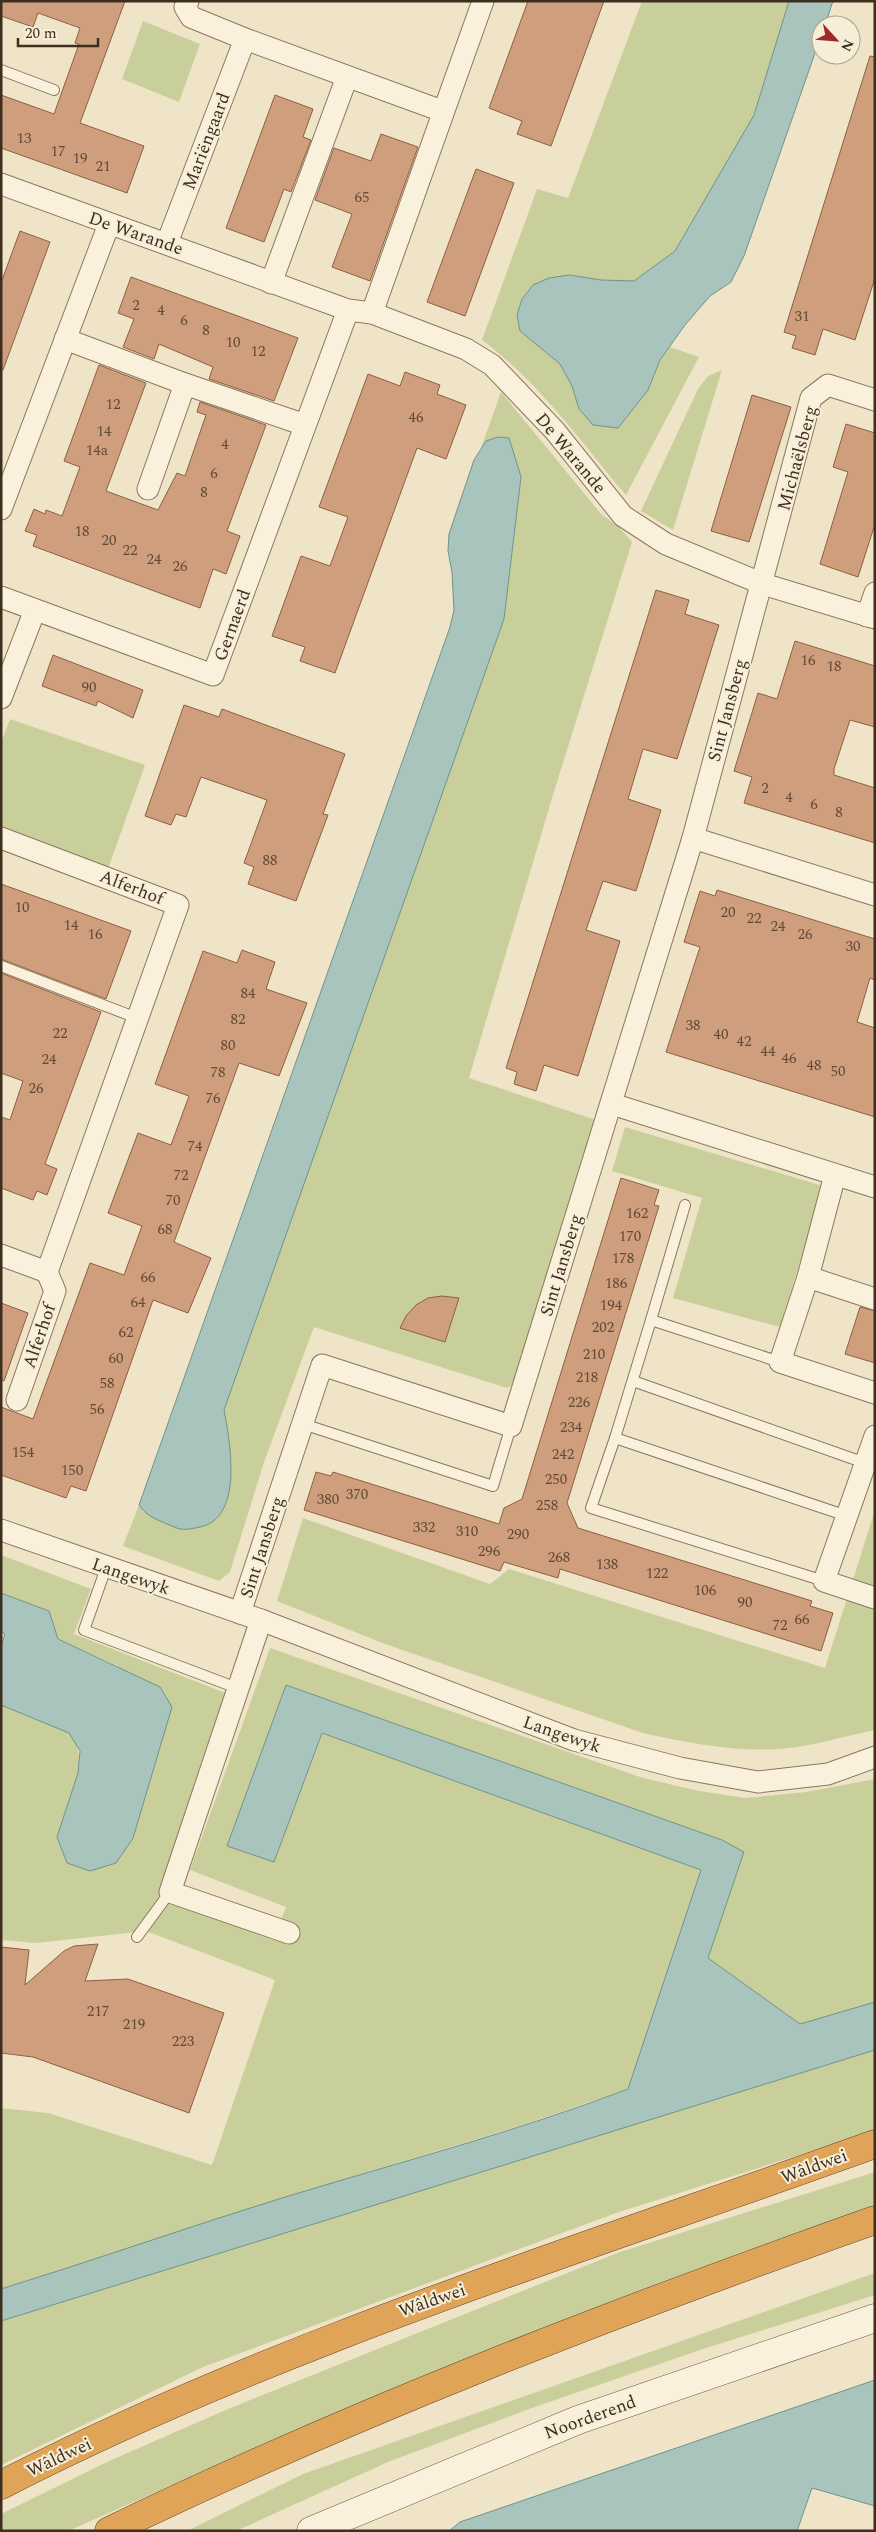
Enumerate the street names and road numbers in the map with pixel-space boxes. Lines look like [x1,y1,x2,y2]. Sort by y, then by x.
street label: Mariëngaard [176,89,237,194]
street label: De Warande [85,205,187,262]
street label: Michaëlsberg [770,402,825,514]
street label: De Warande [529,407,613,500]
street label: Gernaerd [207,585,258,665]
street label: Sint Jansberg [701,656,754,765]
street label: Alferhof [96,863,170,913]
street label: Sint Jansberg [533,1211,590,1320]
street label: Alferhof [16,1298,64,1372]
street label: Sint Jansberg [233,1493,292,1602]
street label: Langewyk [88,1550,174,1602]
street label: Langewyk [519,1708,605,1760]
street label: Wâldwei [777,2142,851,2191]
street label: Wâldwei [395,2276,469,2325]
street label: Noorderend [540,2388,640,2447]
street label: Wâldwei [22,2431,96,2484]

